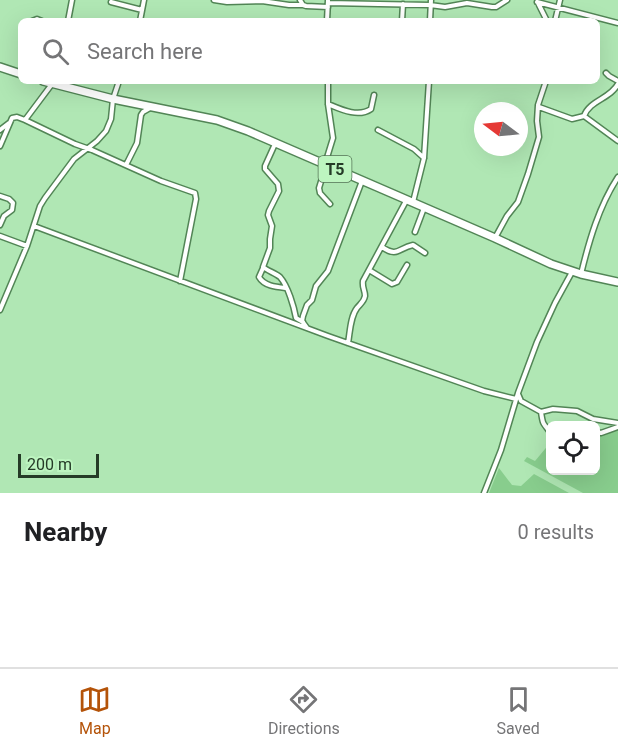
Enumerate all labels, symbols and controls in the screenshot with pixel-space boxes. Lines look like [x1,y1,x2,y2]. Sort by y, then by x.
search box [18,18,600,84]
icon: search [39,35,72,68]
text: Search here [87,39,203,64]
north arrow [474,102,528,156]
road number: T5 [318,156,352,182]
map controls [546,421,600,475]
button: locate [546,421,600,475]
scale bar [18,451,99,478]
text: 200 m [27,455,72,474]
text: Nearby [24,517,107,547]
text: 0 results [518,520,594,544]
tab: Map [78,683,111,738]
tab: Directions [268,683,340,738]
tab: Saved [496,683,540,738]

